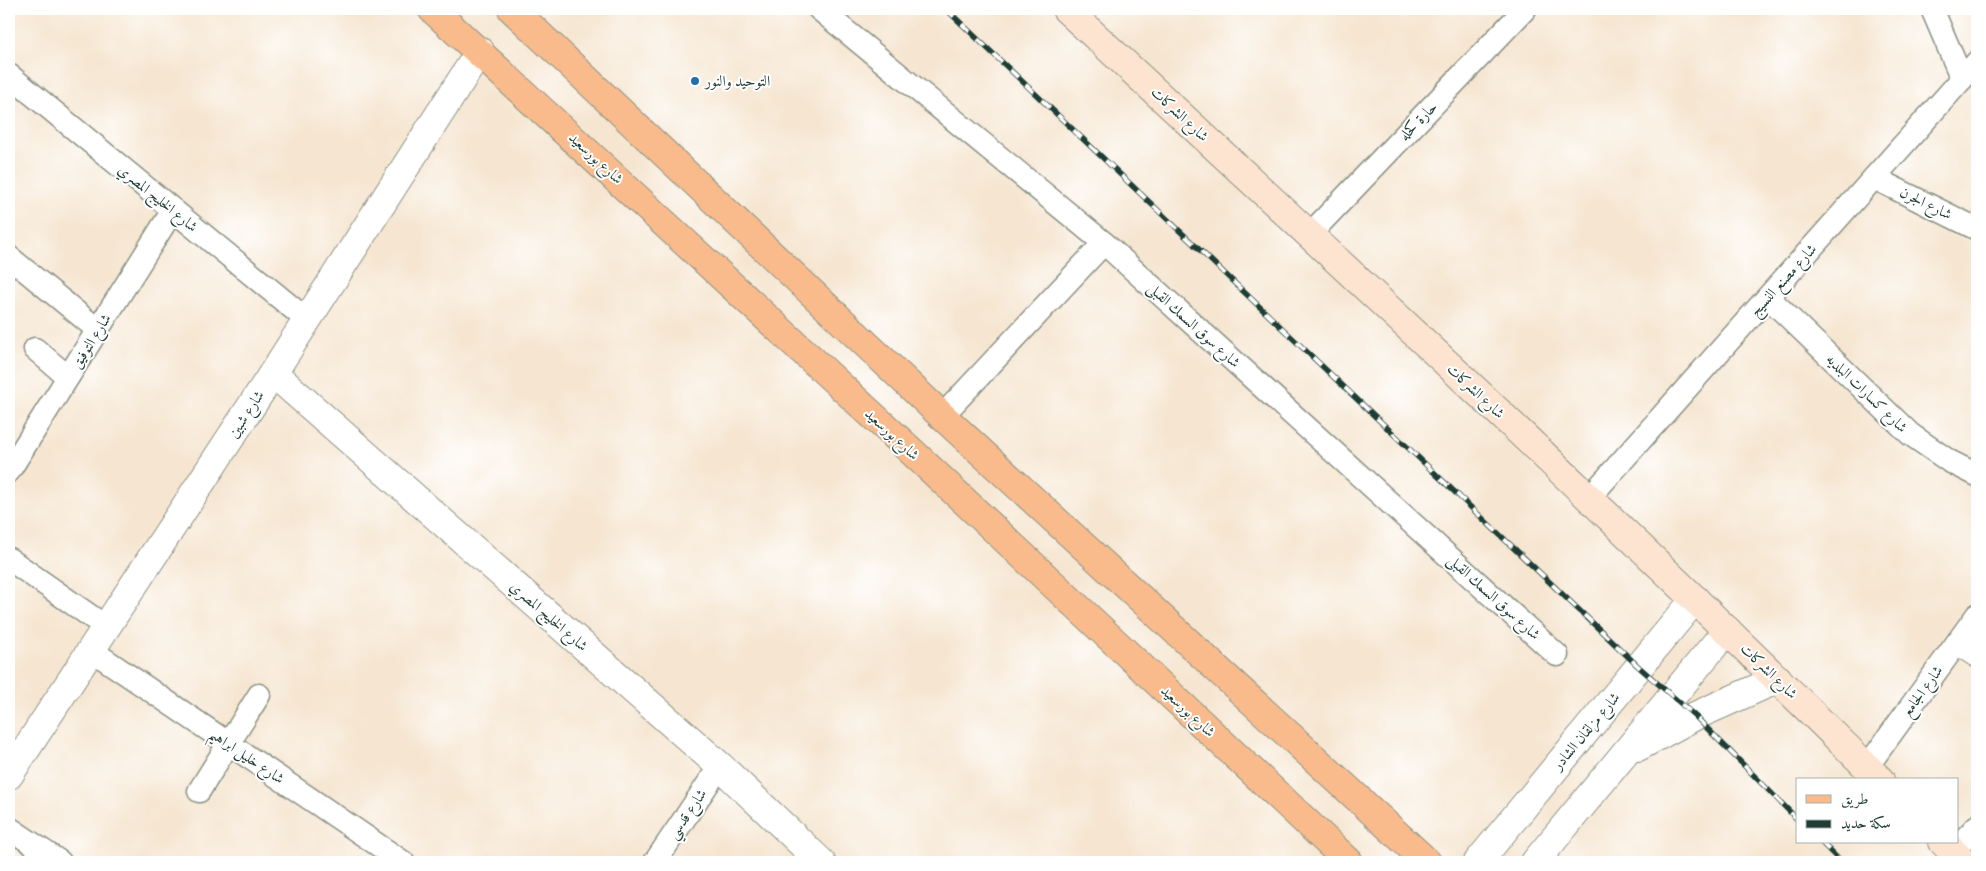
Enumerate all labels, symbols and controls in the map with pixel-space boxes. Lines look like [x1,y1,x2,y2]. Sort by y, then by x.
place label: التوحيد والنور [703,72,770,90]
marker: التوحيد والنور [689,75,701,87]
street label: شارع الشركات [1145,83,1213,148]
street label: حارة كحله [1395,98,1441,144]
street label: شارع بورسعيد [562,128,627,191]
street label: شارع الخليج المصري [111,160,202,240]
street label: شارع الجرن [1895,183,1955,227]
street label: شارع مصنع النسيج [1746,240,1824,323]
street label: شارع سوق السمك القبلى [1141,279,1244,374]
street label: شارع التوفيق [67,310,118,374]
street label: شارع كسارات البلديه [1820,350,1911,439]
street label: شارع الشركات [1441,360,1509,425]
street label: شارع شبين [224,387,271,443]
street label: شارع بورسعيد [858,404,923,467]
street label: شارع سوق السمك القبلى [1441,551,1544,646]
street label: شارع الخليج المصري [503,577,592,659]
street label: شارع الشركات [1734,639,1801,706]
street label: شارع الجامع [1897,662,1951,723]
street label: شارع بورسعيد [1154,681,1219,744]
street label: شارع مزلقان الشادر [1547,689,1627,778]
street label: شارع خليل ابراهيم [203,724,288,793]
legend [1796,778,1958,844]
street label: شارع قدسي [664,785,715,845]
text: طريق [1841,790,1868,809]
text: سكة حديد [1841,814,1891,832]

